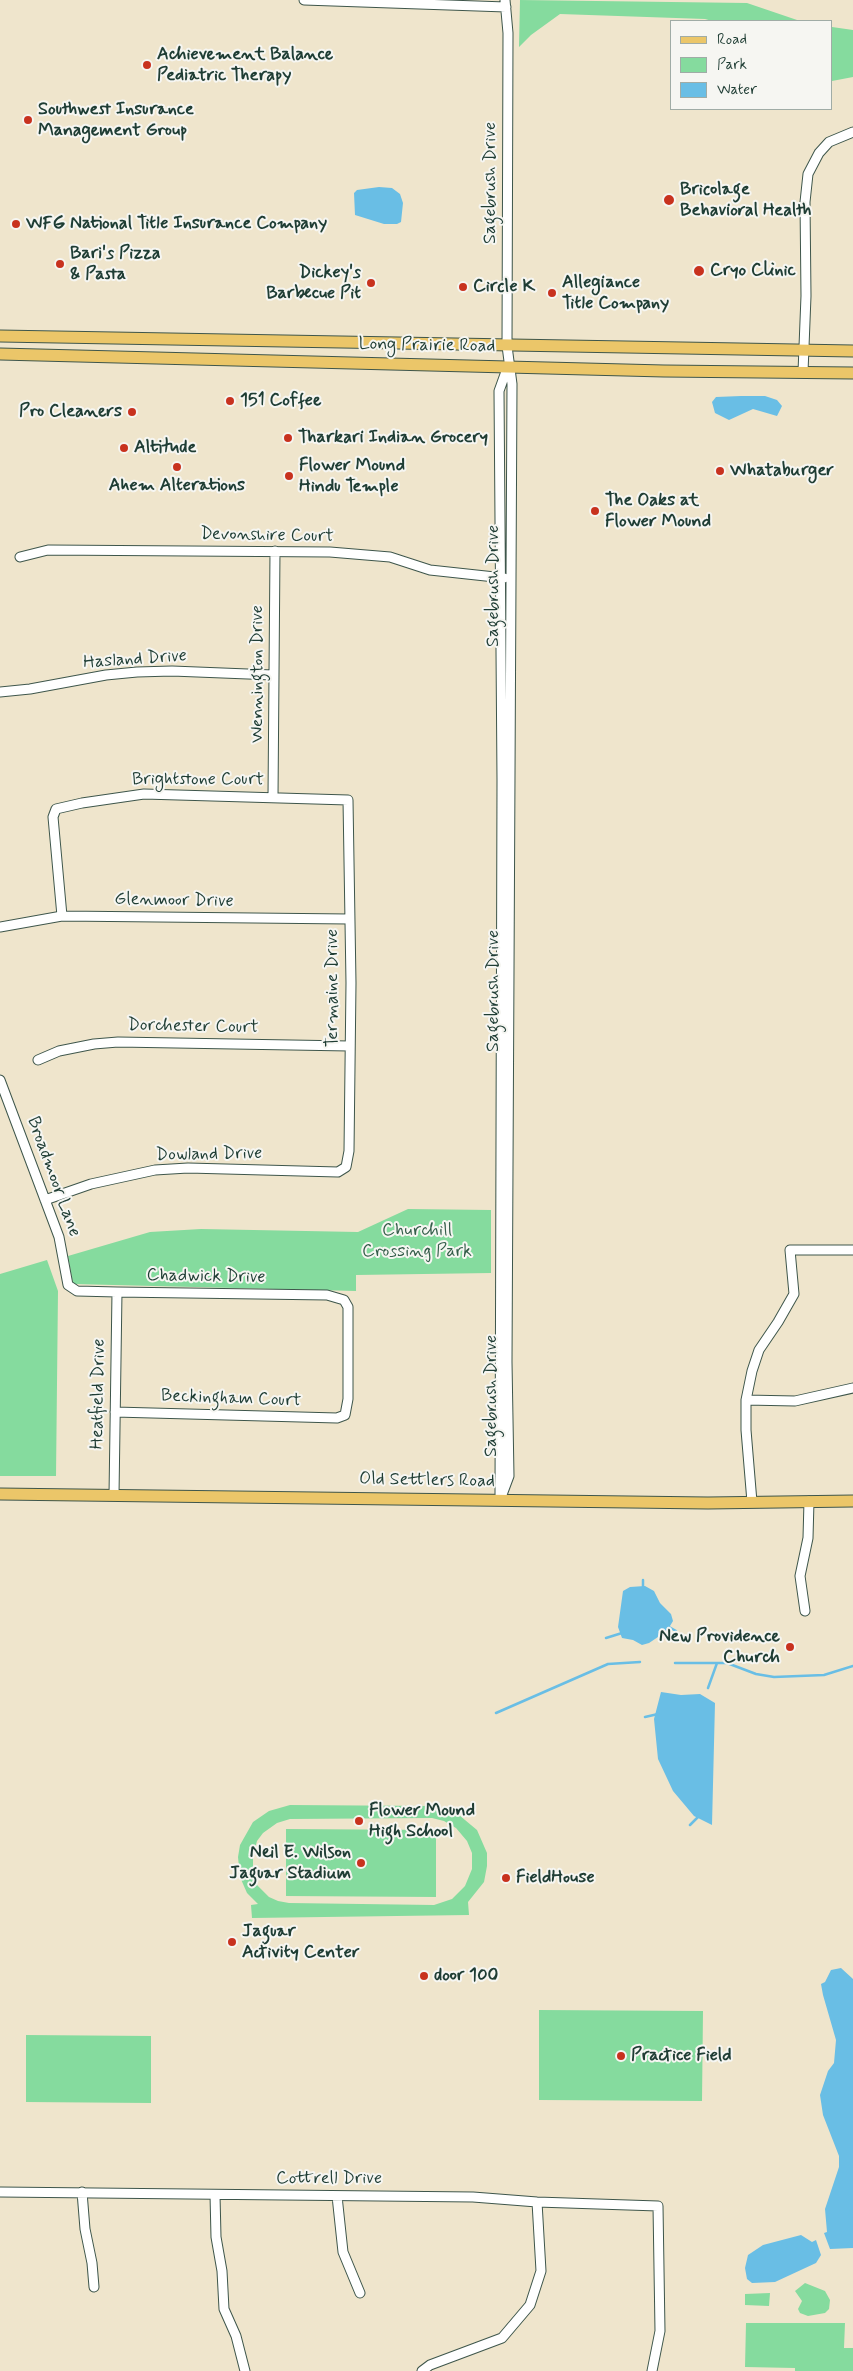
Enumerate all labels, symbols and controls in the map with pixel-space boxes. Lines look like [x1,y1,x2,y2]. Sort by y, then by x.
legend [670,20,833,110]
text: Road [717,30,747,50]
place label: Achievement Balance Pediatric Therapy [157,44,333,86]
text: Park [717,55,747,75]
marker: Achievement Balance Pediatric Therapy [141,59,153,71]
text: Water [717,80,757,100]
place label: Southwest Insurance Management Group [38,99,194,142]
marker: Southwest Insurance Management Group [22,114,34,126]
street label: Sagebrush Drive [480,122,502,244]
place label: Bricolage Behavioral Health [680,179,812,222]
marker: Bricolage Behavioral Health [662,193,676,207]
place label: WFG National Title Insurance Company [26,213,327,235]
marker: WFG National Title Insurance Company [10,218,22,230]
place label: Bari's Pizza & Pasta [70,243,161,286]
marker: Bari's Pizza & Pasta [54,258,66,270]
place label: Cryo Clinic [710,260,796,282]
place label: Dickey's Barbecue Pit [266,262,361,304]
marker: Cryo Clinic [692,264,706,278]
place label: Allegiance Title Company [562,272,669,314]
place label: Circle K [473,276,535,298]
marker: Dickey's Barbecue Pit [365,277,377,289]
marker: Circle K [457,281,469,293]
marker: Allegiance Title Company [546,287,558,299]
street label: Long Prairie Road [358,334,496,358]
place label: 151 Coffee [240,390,321,412]
marker: 151 Coffee [224,395,236,407]
place label: Pro Cleaners [19,401,122,423]
marker: Pro Cleaners [126,406,138,418]
place label: Tharkari Indian Grocery [298,427,488,449]
marker: Tharkari Indian Grocery [282,432,294,444]
place label: Altitude [134,437,196,459]
marker: Altitude [118,442,130,454]
place label: Flower Mound Hindu Temple [299,455,405,498]
place label: Whataburger [730,460,834,482]
marker: Ahem Alterations [171,461,183,473]
marker: Whataburger [714,465,726,477]
marker: Flower Mound Hindu Temple [283,470,295,482]
place label: Ahem Alterations [109,475,245,497]
place label: The Oaks at Flower Mound [605,490,711,532]
marker: The Oaks at Flower Mound [589,505,601,517]
street label: Devonshire Court [200,524,334,548]
street label: Sagebrush Drive [483,525,505,647]
street label: Wennington Drive [247,605,269,743]
street label: Hasland Drive [82,646,188,674]
street label: Brightstone Court [132,769,264,791]
street label: Glenmoor Drive [114,889,234,913]
street label: Termaine Drive [322,929,344,1047]
street label: Sagebrush Drive [483,930,505,1052]
street label: Dorchester Court [127,1015,259,1039]
street label: Broadmoor Lane [21,1114,85,1240]
street label: Dowland Drive [155,1143,263,1167]
park label: Churchill Crossing Park [362,1220,472,1262]
street label: Chadwick Drive [146,1265,266,1289]
street label: Sagebrush Drive [481,1335,503,1457]
street label: Heatfield Drive [87,1338,111,1450]
street label: Beckingham Court [160,1386,302,1412]
street label: Old Settlers Road [359,1469,495,1493]
place label: New Providence Church [659,1626,780,1668]
marker: New Providence Church [784,1641,796,1653]
place label: Flower Mound High School [369,1800,475,1842]
marker: Flower Mound High School [353,1815,365,1827]
place label: Neil E. Wilson Jaguar Stadium [229,1842,351,1885]
marker: Neil E. Wilson Jaguar Stadium [355,1857,367,1869]
place label: FieldHouse [516,1867,595,1889]
marker: FieldHouse [500,1872,512,1884]
place label: Jaguar Activity Center [242,1921,360,1964]
marker: Jaguar Activity Center [226,1936,238,1948]
place label: door 100 [434,1965,498,1987]
marker: door 100 [418,1970,430,1982]
place label: Practice Field [631,2045,732,2067]
marker: Practice Field [615,2050,627,2062]
street label: Cottrell Drive [276,2168,382,2190]

